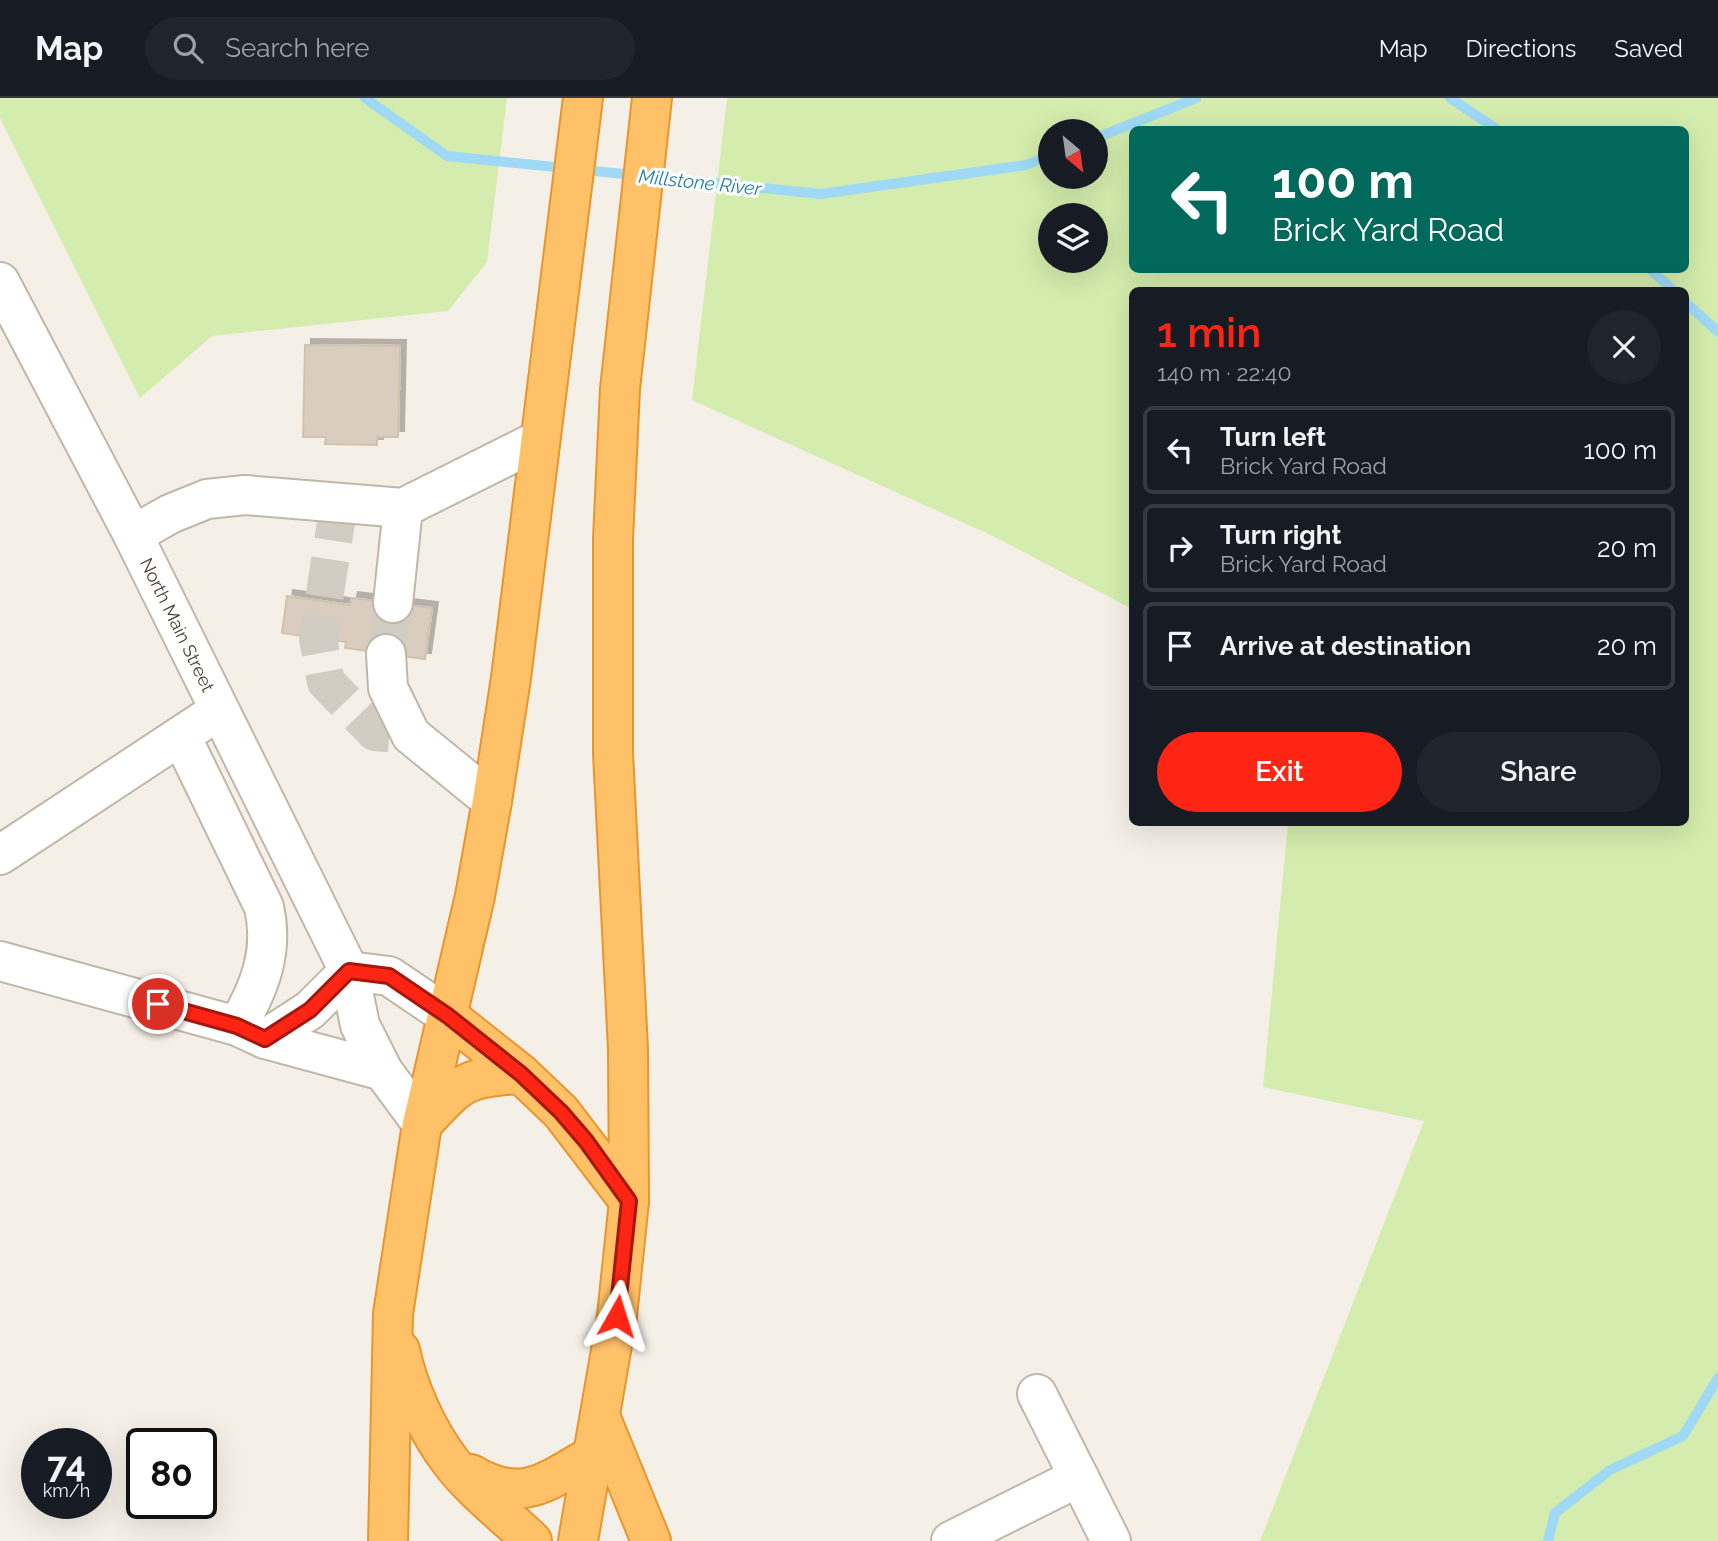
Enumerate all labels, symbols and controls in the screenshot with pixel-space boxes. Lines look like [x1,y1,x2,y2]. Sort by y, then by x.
search box [145,17,635,80]
text: Map [35,29,103,68]
icon: search [169,29,207,67]
text: Search here [225,33,370,63]
text: Map [1379,34,1428,63]
text: Directions [1466,34,1576,63]
text: Saved [1614,34,1683,63]
north arrow [1038,119,1108,189]
map controls [1038,119,1108,273]
text: 100 m [1272,152,1414,209]
icon: left [1157,154,1248,245]
water label: Millstone River [638,165,764,200]
button: layers [1038,203,1108,273]
text: Brick Yard Road [1272,211,1504,248]
text: 1 min [1157,308,1261,357]
button: close [1587,310,1661,384]
text: 140 m · 22:40 [1157,359,1291,386]
text: Turn left [1220,422,1326,452]
icon: left [1161,431,1199,469]
text: 100 m [1584,435,1657,465]
text: Brick Yard Road [1220,452,1387,479]
text: Turn right [1220,520,1341,550]
icon: right [1161,529,1199,567]
text: 20 m [1597,533,1657,563]
text: Brick Yard Road [1220,550,1387,577]
street label: North Main Street [136,554,219,695]
icon: arrive [1161,627,1199,665]
text: Arrive at destination [1220,631,1471,661]
text: 20 m [1597,631,1657,661]
button: Exit [1157,732,1402,812]
button: Share [1416,732,1661,812]
pin [128,974,188,1034]
icon: arrive [139,985,177,1023]
position arrow [580,1279,654,1353]
speed limit sign: 80 [126,1428,217,1519]
text: 74 [47,1444,86,1485]
text: km/h [43,1480,90,1501]

